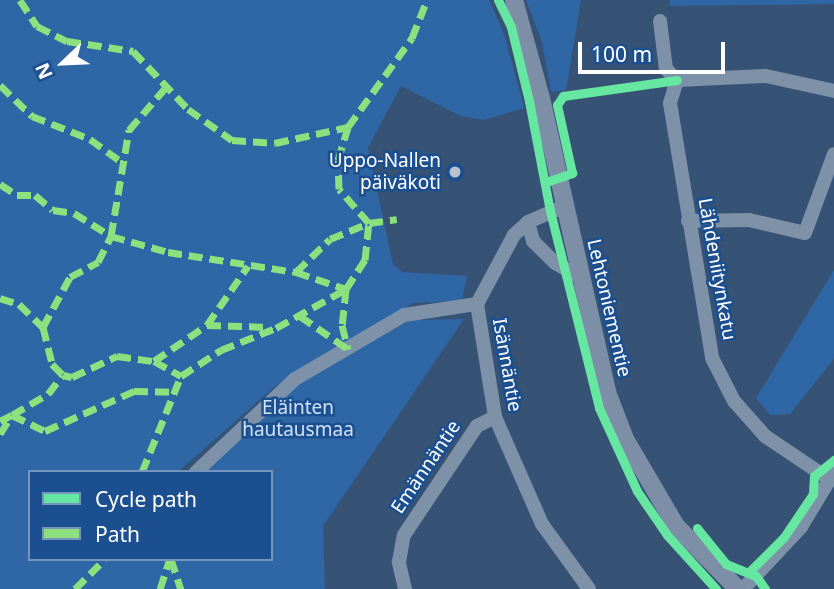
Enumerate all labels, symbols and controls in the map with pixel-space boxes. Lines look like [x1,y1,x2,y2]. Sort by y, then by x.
north arrow [28,28,98,98]
scale bar [582,28,729,72]
text: 100 m [591,40,652,68]
text: N [29,59,59,83]
place label: Uppo-Nallen päiväkoti [329,150,441,194]
marker: Uppo-Nallen päiväkoti [447,164,463,180]
street label: Lähdeniitynkatu [693,196,741,342]
street label: Lehtoniementie [582,237,636,379]
street label: Isännäntie [488,316,526,414]
park label: Eläinten hautausmaa [242,397,354,441]
street label: Emännäntie [387,416,465,518]
legend [28,470,273,561]
text: Cycle path [95,485,197,513]
text: Path [95,520,140,548]

